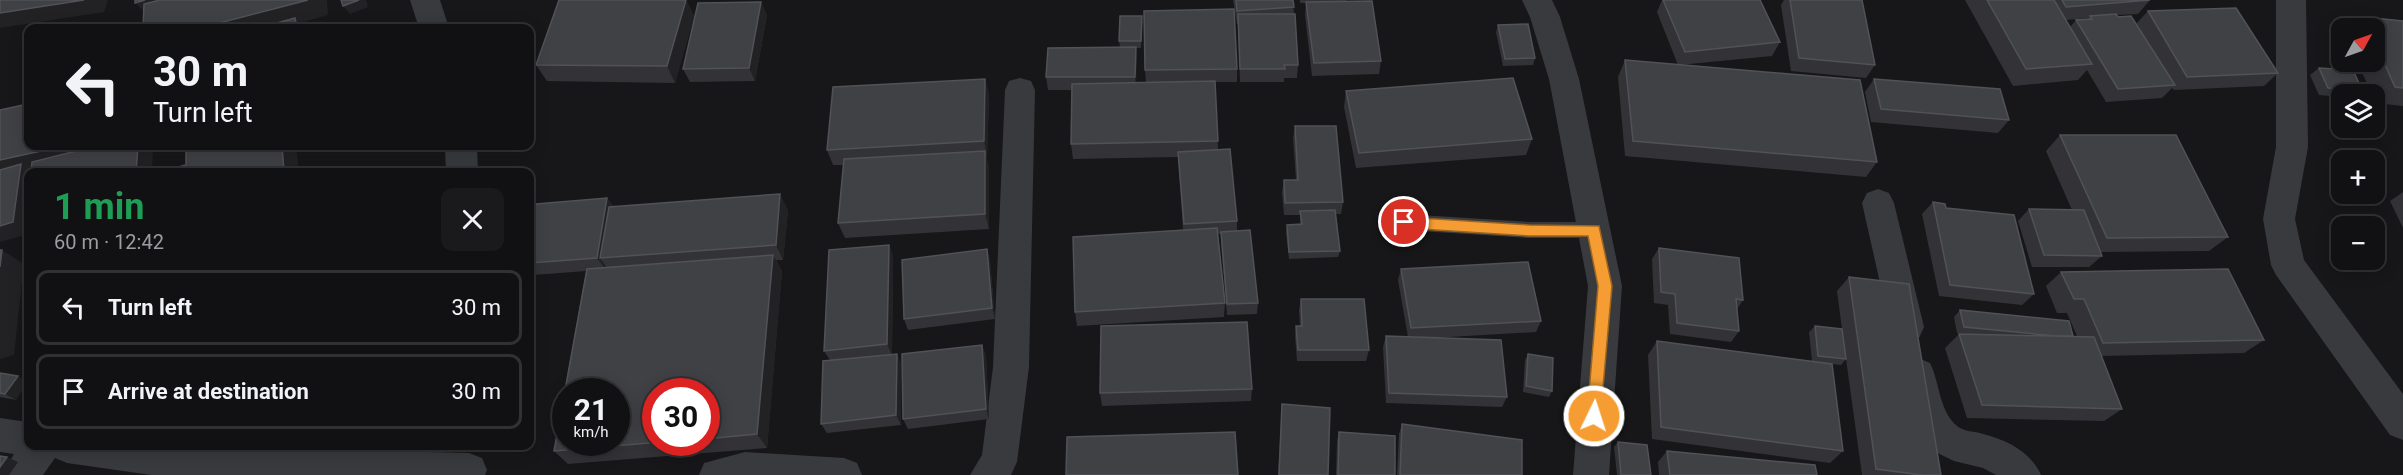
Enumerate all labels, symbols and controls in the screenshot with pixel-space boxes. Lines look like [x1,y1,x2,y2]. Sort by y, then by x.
north arrow [2331,18,2385,72]
map controls [2331,18,2385,270]
text: 30 m [153,47,248,96]
icon: left [54,48,132,126]
button: layers [2331,84,2385,138]
text: Turn left [153,97,253,129]
button: + [2331,150,2385,204]
text: 1 min [54,186,145,228]
button: close [441,188,504,251]
pin [1378,196,1429,247]
icon: arrive [1387,205,1420,238]
button: − [2331,216,2385,270]
text: 60 m · 12:42 [54,230,164,254]
icon: left [57,291,90,324]
text: Turn left [108,295,192,320]
text: 30 m [452,295,501,320]
icon: arrive [57,375,90,408]
speed limit sign: 30 [642,378,720,456]
text: Arrive at destination [108,379,309,404]
text: 30 m [452,379,501,404]
position arrow [1562,384,1626,448]
text: 21 [574,392,608,427]
text: km/h [573,423,609,441]

